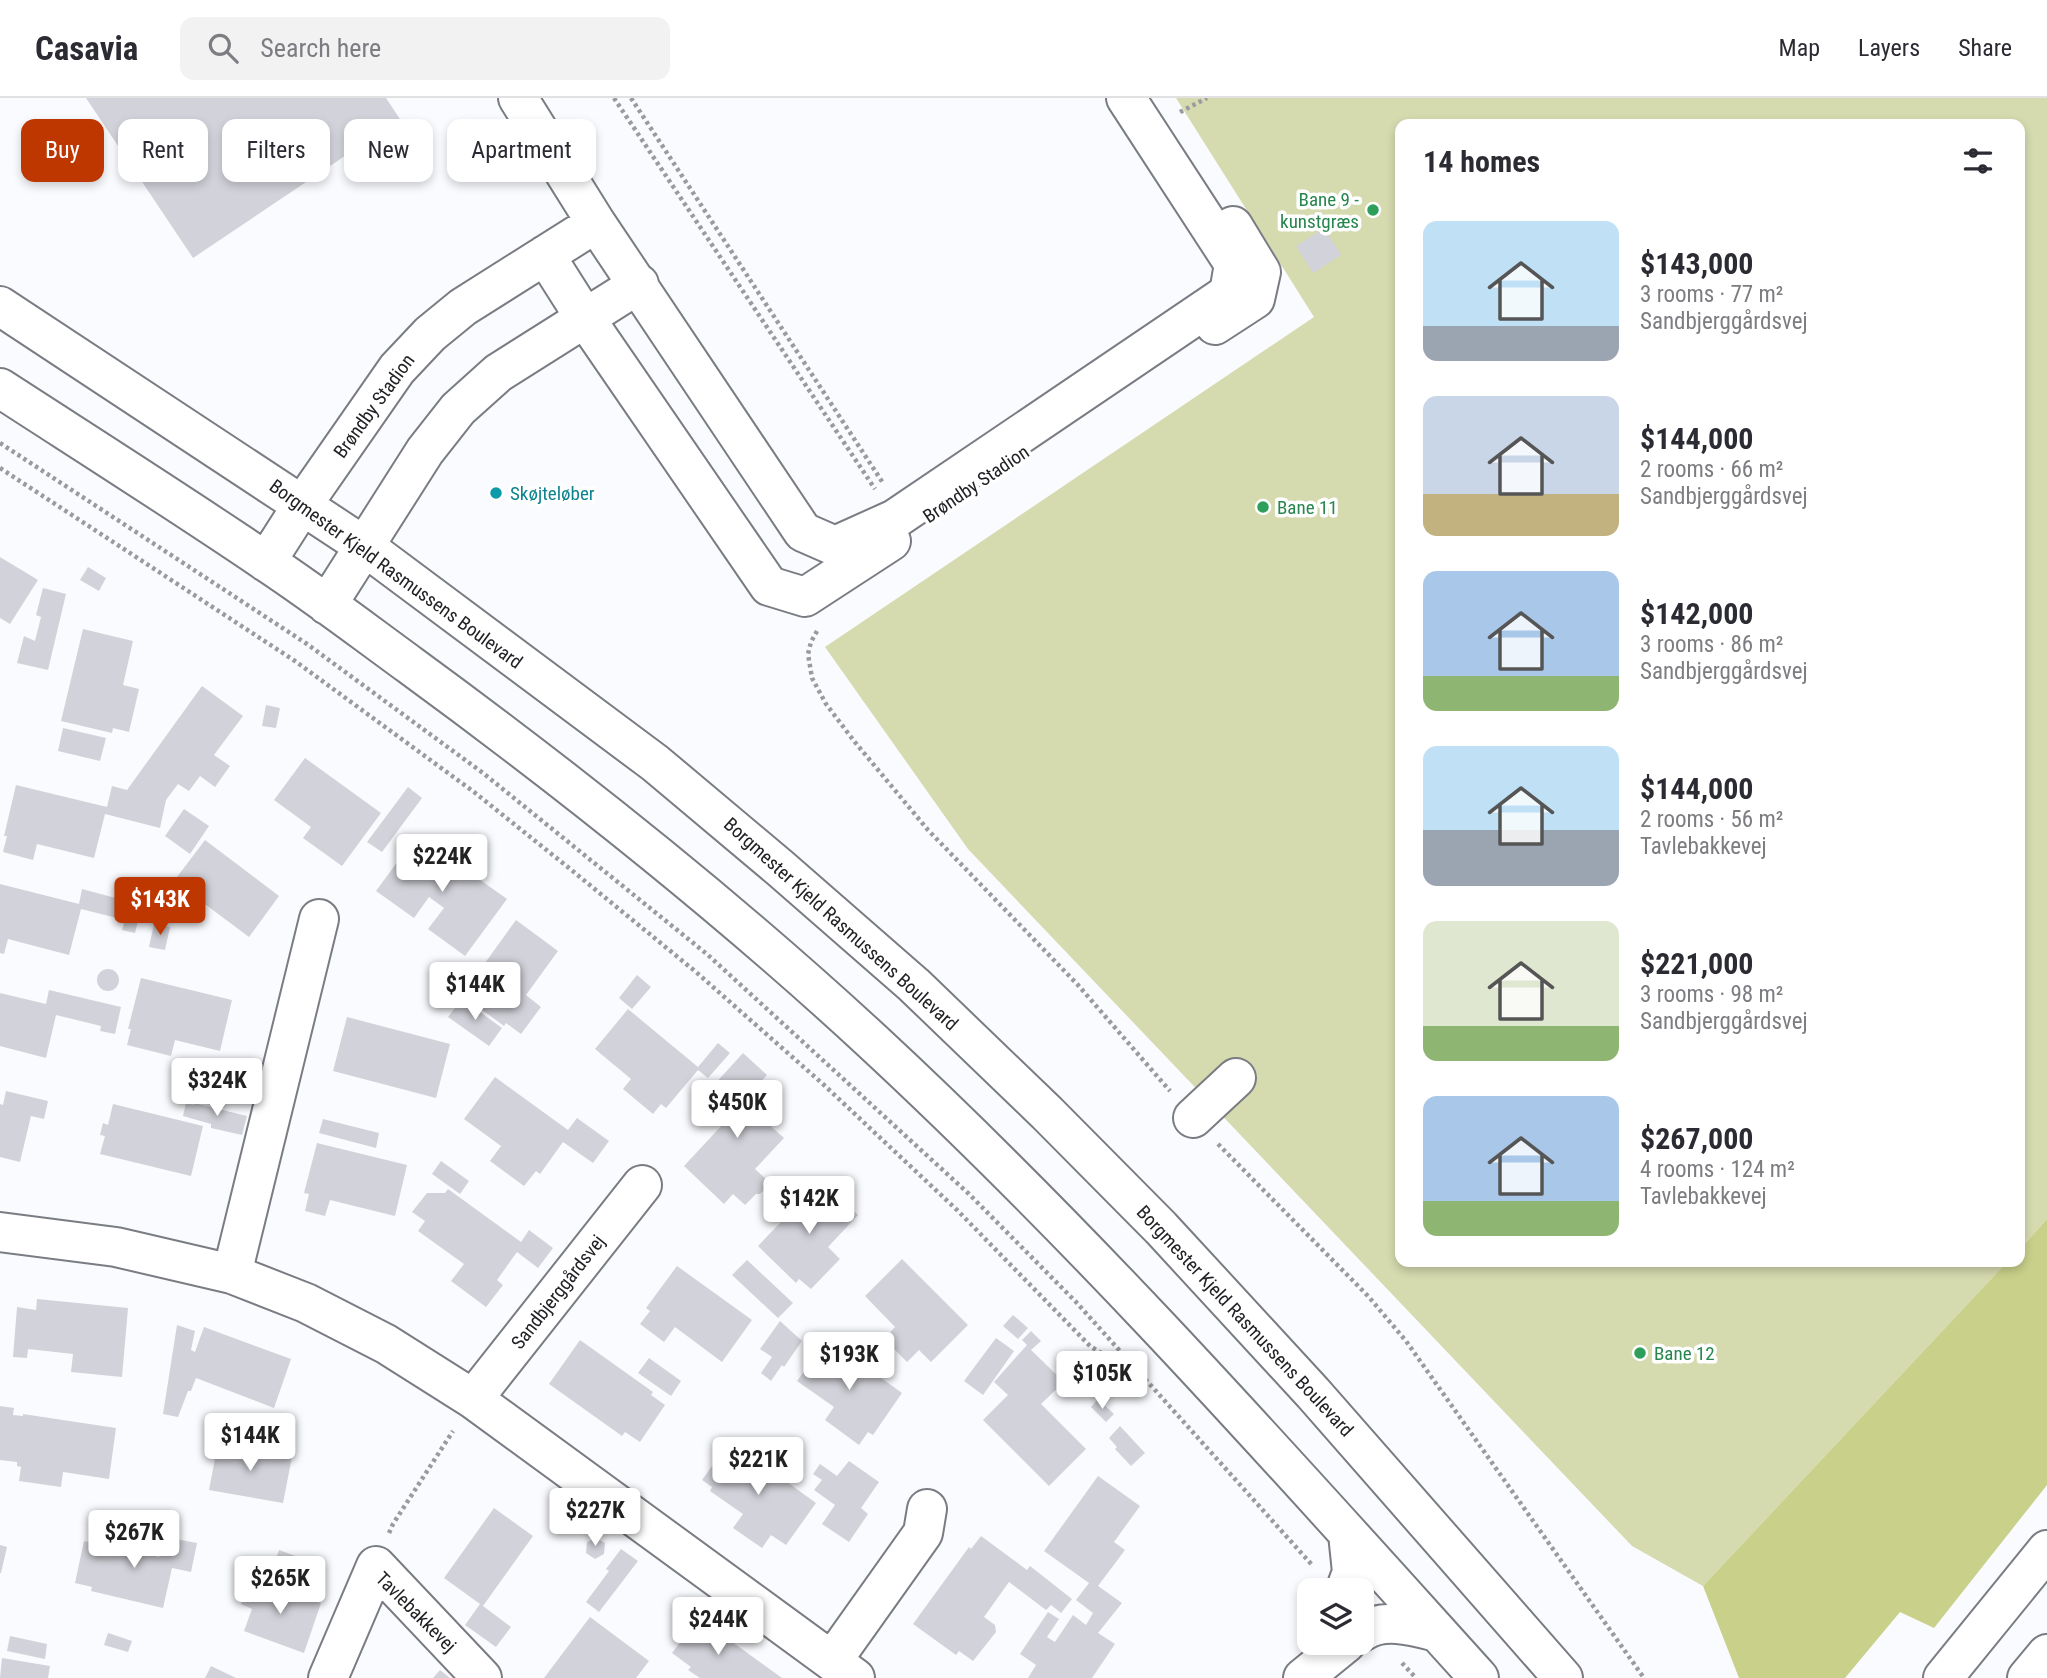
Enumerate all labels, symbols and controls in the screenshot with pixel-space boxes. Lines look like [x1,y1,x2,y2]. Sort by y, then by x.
search box [180,17,670,80]
text: Casavia [35,29,138,68]
icon: search [204,29,242,67]
text: Search here [260,33,381,63]
text: Map [1779,34,1820,62]
text: Layers [1858,34,1920,62]
text: Share [1958,34,2012,62]
chip: Buy [21,119,104,182]
chip: Rent [118,119,208,182]
chip: Filters [222,119,330,182]
chip: New [344,119,433,182]
chip: Apartment [447,119,596,182]
icon: filters [1959,142,1997,180]
text: 14 homes [1423,144,1540,179]
place label: Bane 9 - kunstgræs [1280,188,1359,233]
marker: Bane 9 - kunstgræs [1365,202,1381,218]
text: $143,000 [1640,246,1753,281]
icon: home [1479,249,1563,333]
text: 3 rooms · 77 m² [1640,281,1783,308]
text: Sandbjerggårdsvej [1640,308,1808,335]
street label: Brøndby Stadion [329,350,419,462]
text: $144,000 [1640,421,1753,456]
icon: home [1479,424,1563,508]
street label: Brøndby Stadion [919,440,1033,528]
text: 2 rooms · 66 m² [1640,456,1783,483]
street label: Borgmester Kjeld Rasmussens Boulevard [265,474,527,674]
place label: Skøjteløber [510,482,595,505]
text: Sandbjerggårdsvej [1640,483,1808,510]
marker: Skøjteløber [488,485,504,501]
place label: Bane 11 [1277,496,1338,519]
marker: Bane 11 [1255,499,1271,515]
text: $142,000 [1640,596,1753,631]
icon: home [1479,599,1563,683]
text: 3 rooms · 86 m² [1640,631,1783,658]
text: Sandbjerggårdsvej [1640,658,1808,685]
text: $144,000 [1640,771,1753,806]
icon: home [1479,774,1563,858]
text: 2 rooms · 56 m² [1640,806,1783,833]
street label: Borgmester Kjeld Rasmussens Boulevard [719,813,963,1035]
text: Tavlebakkevej [1640,833,1767,860]
pin: $224K [393,834,491,894]
text: $224K [412,843,472,870]
pin: $143K [111,878,209,937]
text: $143K [130,886,190,913]
text: $221,000 [1640,946,1753,981]
icon: home [1479,949,1563,1033]
pin: $144K [426,962,524,1022]
text: $144K [445,971,505,998]
text: 3 rooms · 98 m² [1640,981,1783,1008]
text: Sandbjerggårdsvej [1640,1008,1808,1035]
pin: $324K [168,1058,266,1118]
text: $324K [187,1067,247,1094]
pin: $450K [688,1080,786,1140]
text: $450K [707,1089,767,1116]
text: $267,000 [1640,1121,1753,1156]
icon: home [1479,1124,1563,1208]
text: 4 rooms · 124 m² [1640,1156,1795,1183]
pin: $142K [760,1176,858,1236]
text: Tavlebakkevej [1640,1183,1767,1210]
text: $142K [779,1185,839,1212]
street label: Borgmester Kjeld Rasmussens Boulevard [1132,1201,1358,1441]
street label: Sandbjerggårdsvej [506,1230,610,1354]
pin: $193K [800,1332,898,1392]
text: $193K [819,1341,879,1368]
place label: Bane 12 [1654,1342,1715,1365]
marker: Bane 12 [1632,1345,1648,1361]
pin: $105K [1053,1352,1151,1411]
text: $105K [1072,1360,1132,1387]
pin: $144K [201,1414,299,1473]
text: $144K [220,1422,280,1449]
pin: $221K [709,1438,807,1497]
text: $221K [728,1446,788,1473]
pin: $227K [546,1488,644,1548]
text: $227K [565,1497,625,1524]
pin: $267K [85,1510,183,1570]
text: $267K [104,1519,164,1546]
pin: $265K [231,1556,329,1616]
text: $265K [250,1565,310,1592]
street label: Tavlebakkevej [371,1567,461,1657]
map controls [1297,1578,1374,1655]
button: layers [1297,1578,1374,1655]
pin: $244K [669,1598,767,1657]
text: $244K [688,1606,748,1633]

